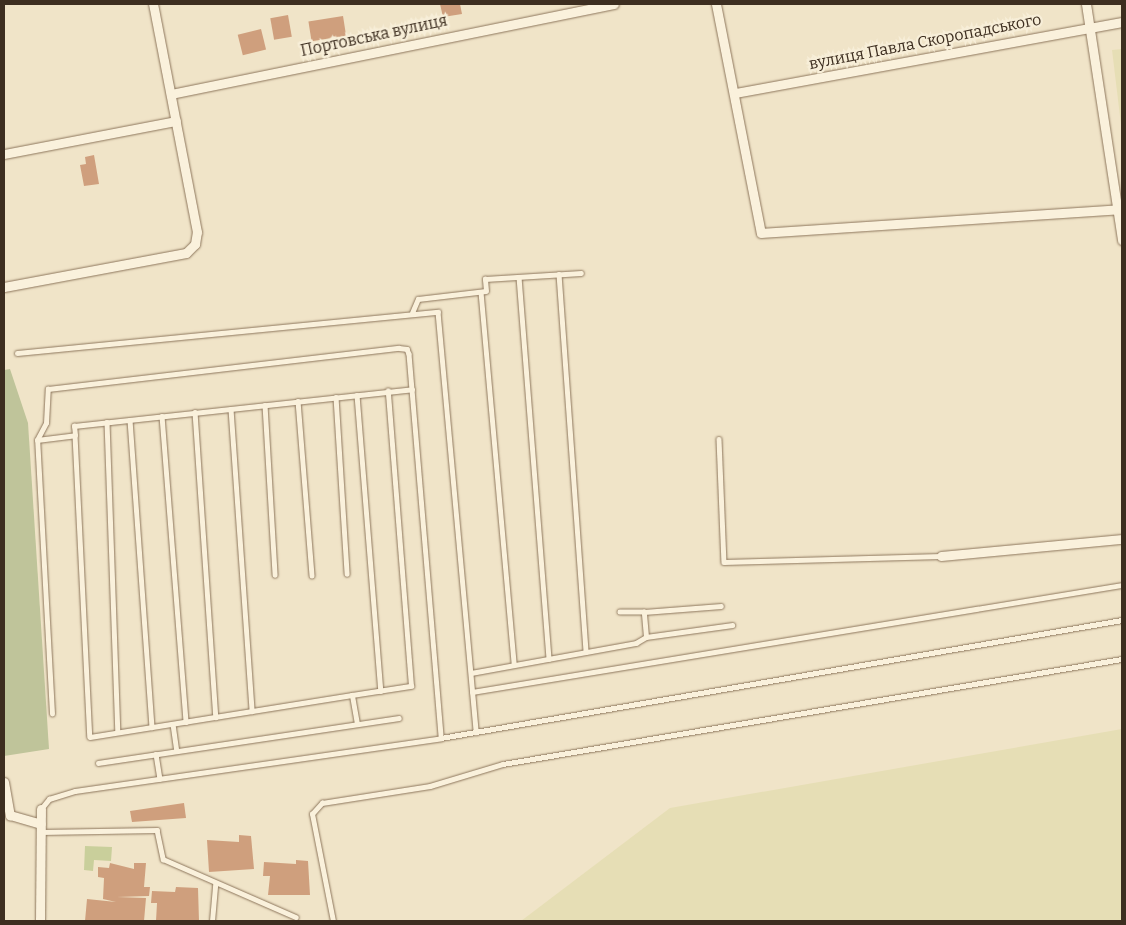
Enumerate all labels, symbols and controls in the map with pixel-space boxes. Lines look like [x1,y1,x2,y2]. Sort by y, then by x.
street label: вулиця Павла Скоропадського [807,10,1043,74]
street label: Портовська вулиця [299,11,449,61]

